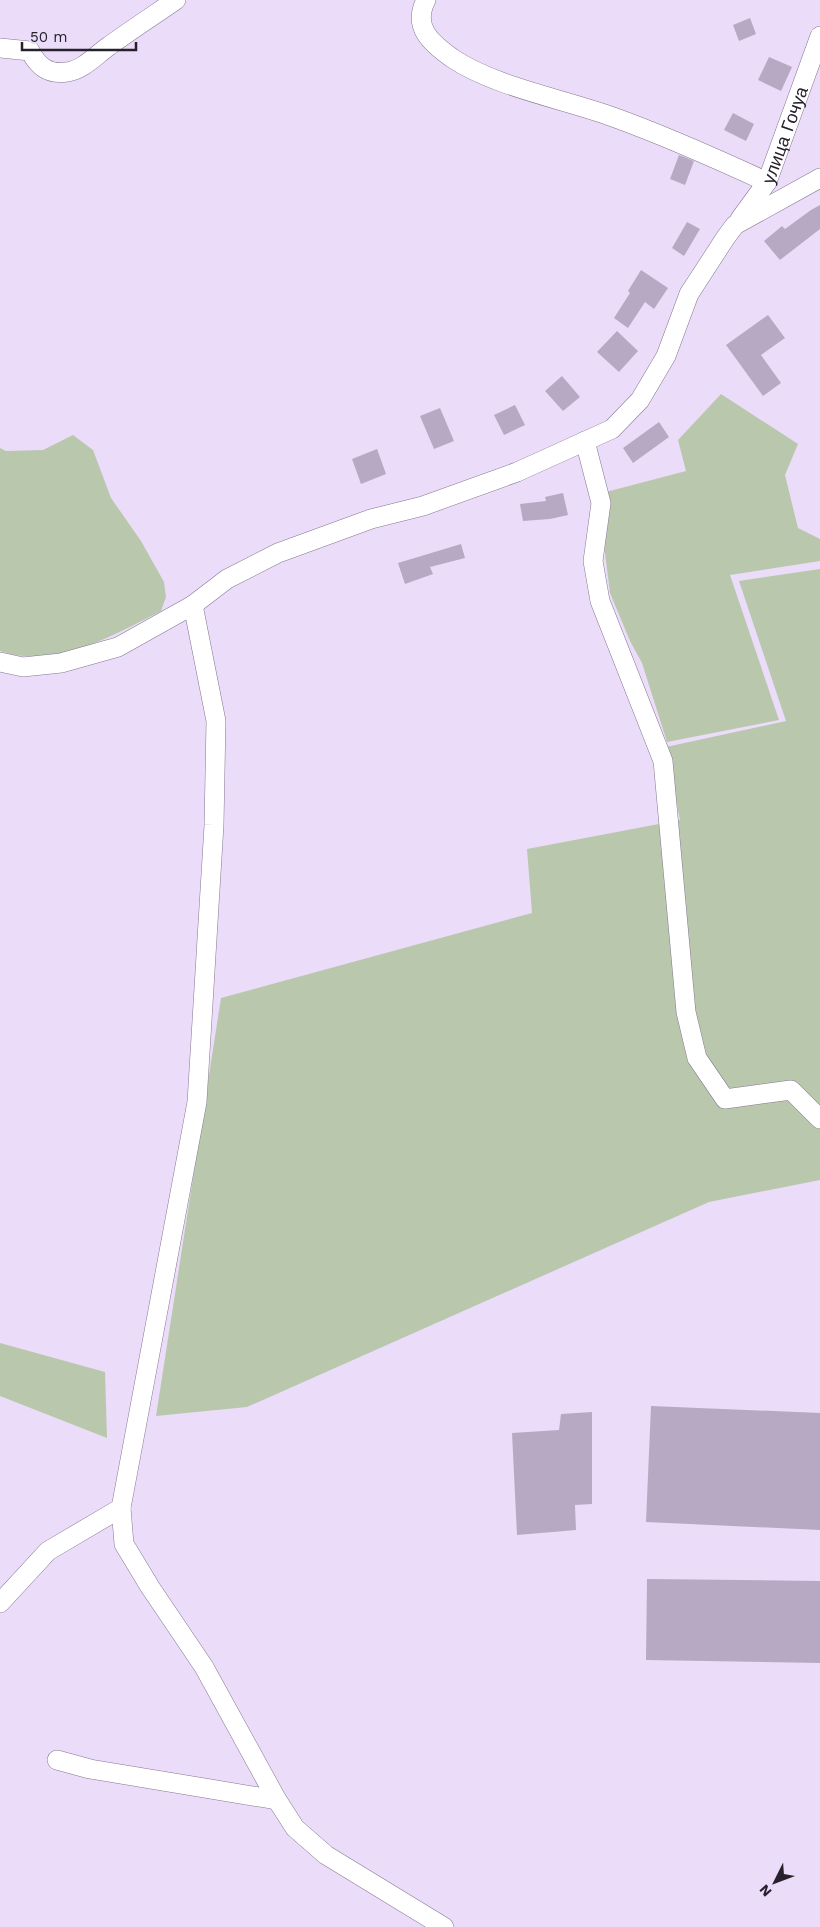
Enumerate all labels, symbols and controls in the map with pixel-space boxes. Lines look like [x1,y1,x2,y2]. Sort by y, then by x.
scale bar [22,20,136,52]
text: 50 m [30,28,67,46]
street label: улица Гочуа [757,82,812,186]
north arrow [750,1857,800,1907]
text: N [756,1881,775,1900]

